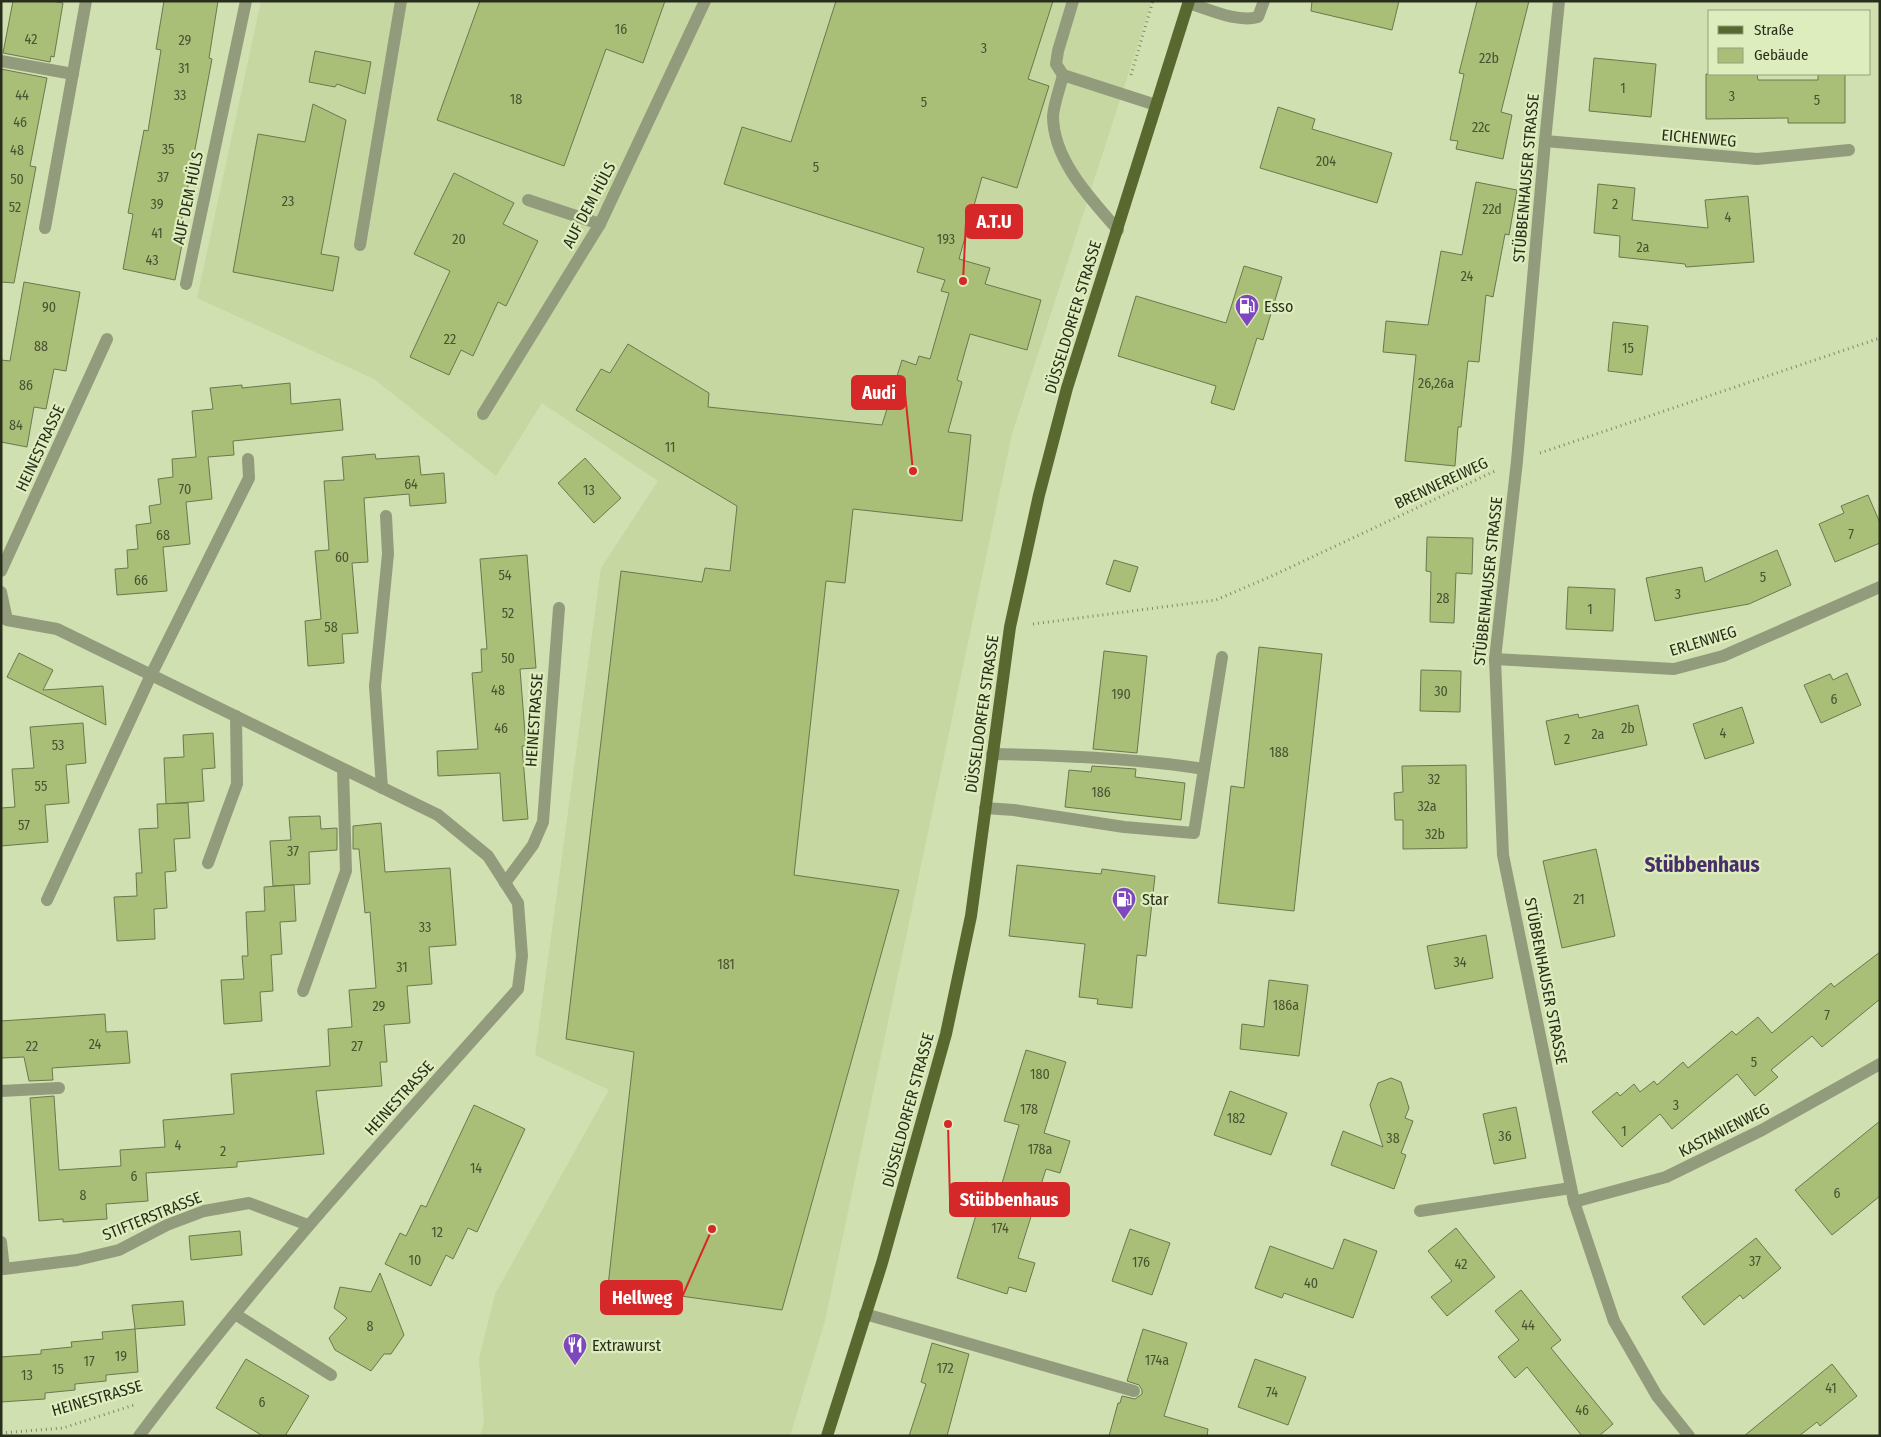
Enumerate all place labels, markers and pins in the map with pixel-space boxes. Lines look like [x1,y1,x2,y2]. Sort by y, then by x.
callout: A.T.U [966,205,1022,238]
fuel station icon: Esso [1234,293,1260,327]
place label: Esso [1264,297,1293,316]
callout: Audi [852,376,905,409]
fuel station icon: Star [1111,886,1137,920]
place label: Star [1142,890,1169,909]
callout: Stübbenhaus [950,1183,1069,1216]
callout: Hellweg [601,1281,682,1314]
restaurant icon: Extrawurst [562,1332,588,1366]
place label: Extrawurst [592,1336,662,1355]

